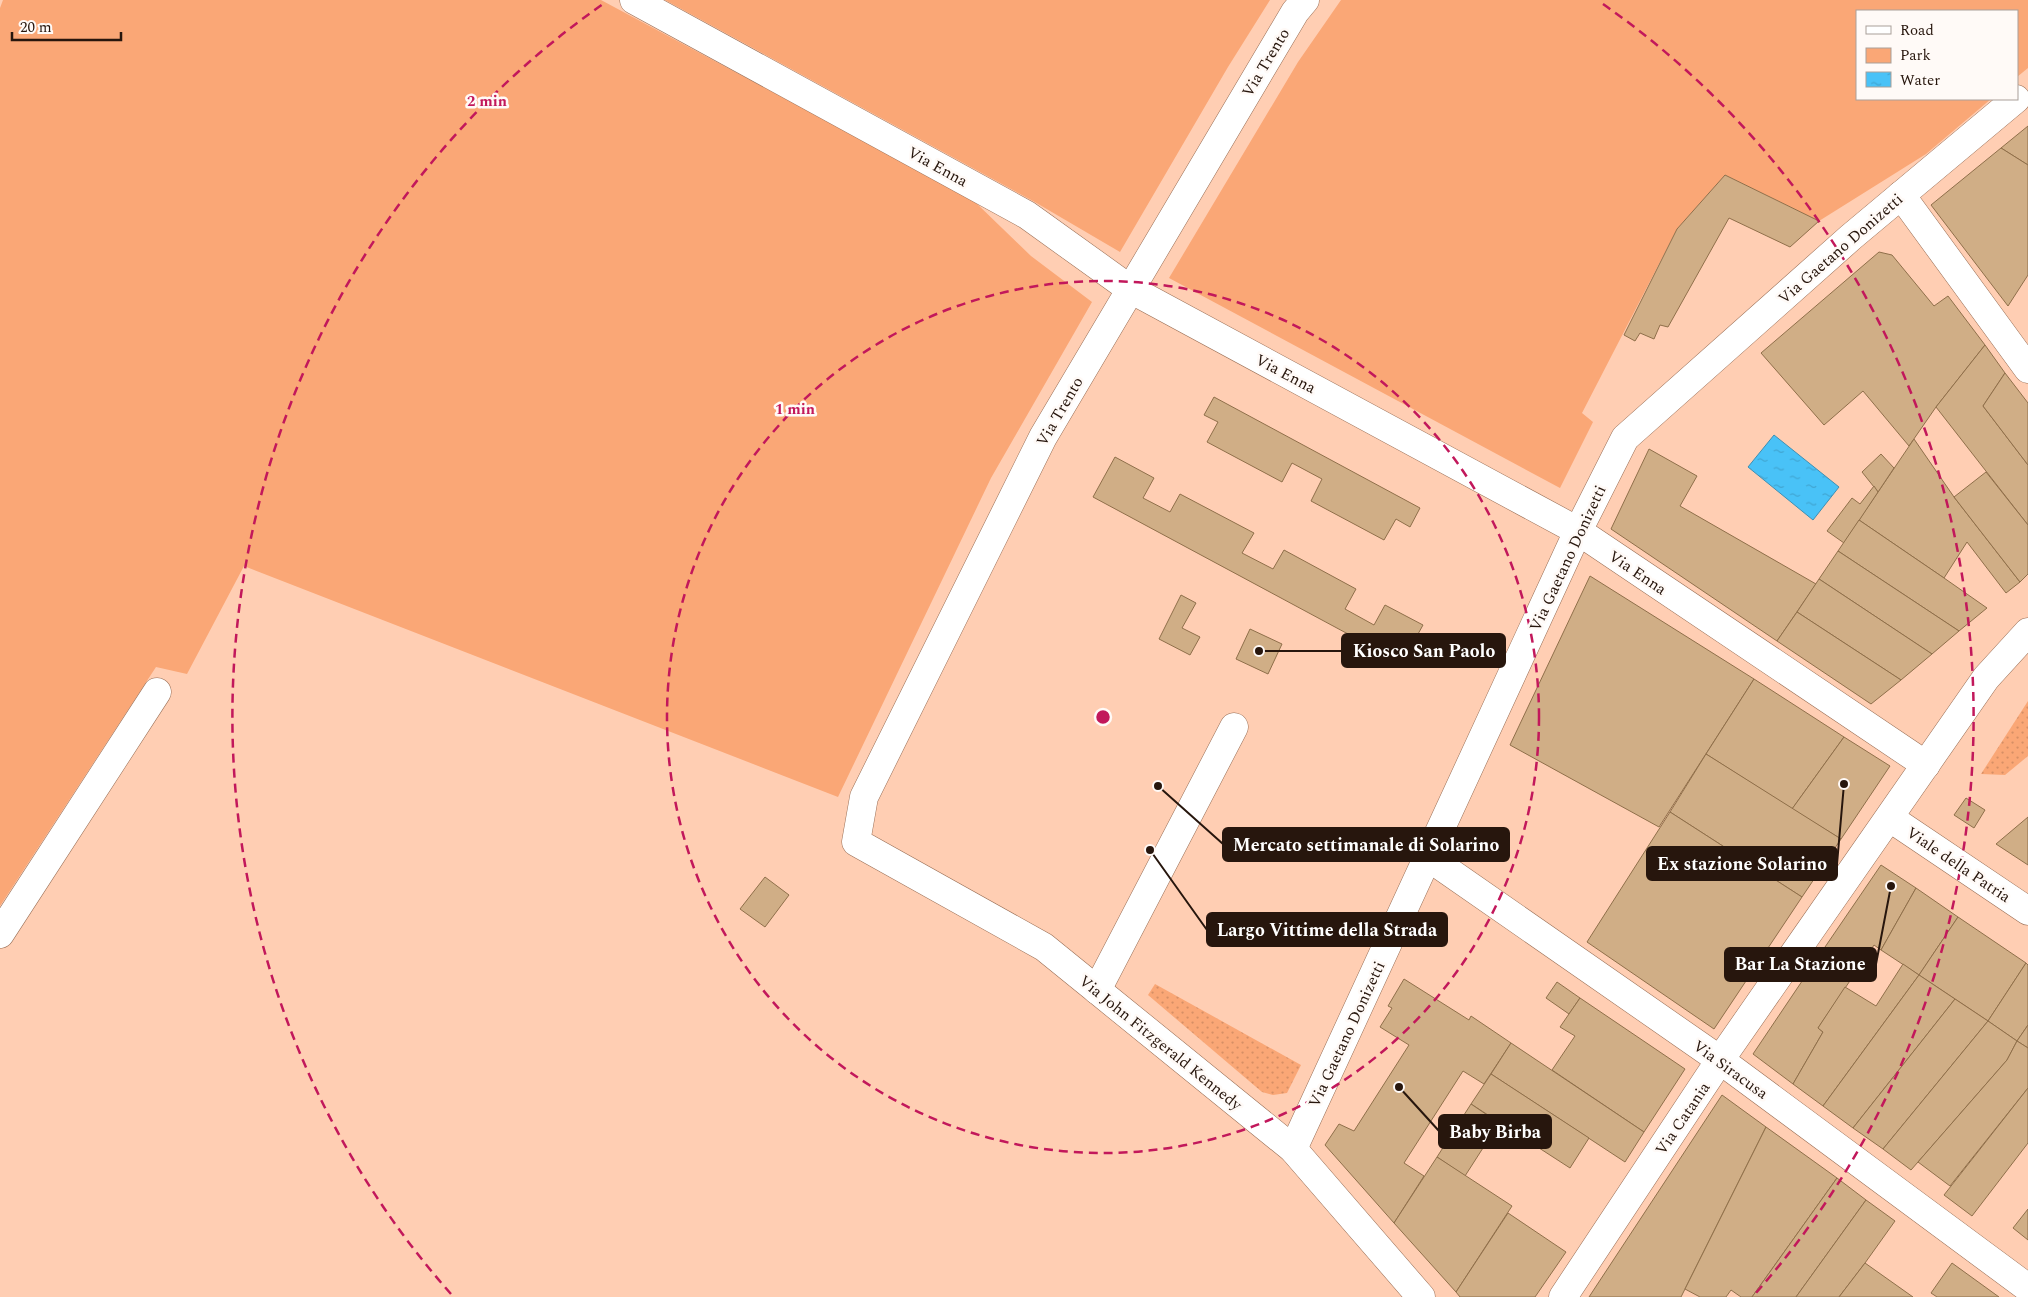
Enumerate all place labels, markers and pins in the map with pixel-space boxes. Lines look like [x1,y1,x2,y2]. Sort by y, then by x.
callout: Kiosco San Paolo [1342,634,1505,667]
centre of rings [1094,708,1112,726]
callout: Mercato settimanale di Solarino [1223,828,1509,861]
callout: Ex stazione Solarino [1647,847,1837,880]
callout: Largo Vittime della Strada [1207,913,1447,946]
callout: Bar La Stazione [1725,948,1876,981]
callout: Baby Birba [1439,1115,1551,1148]

